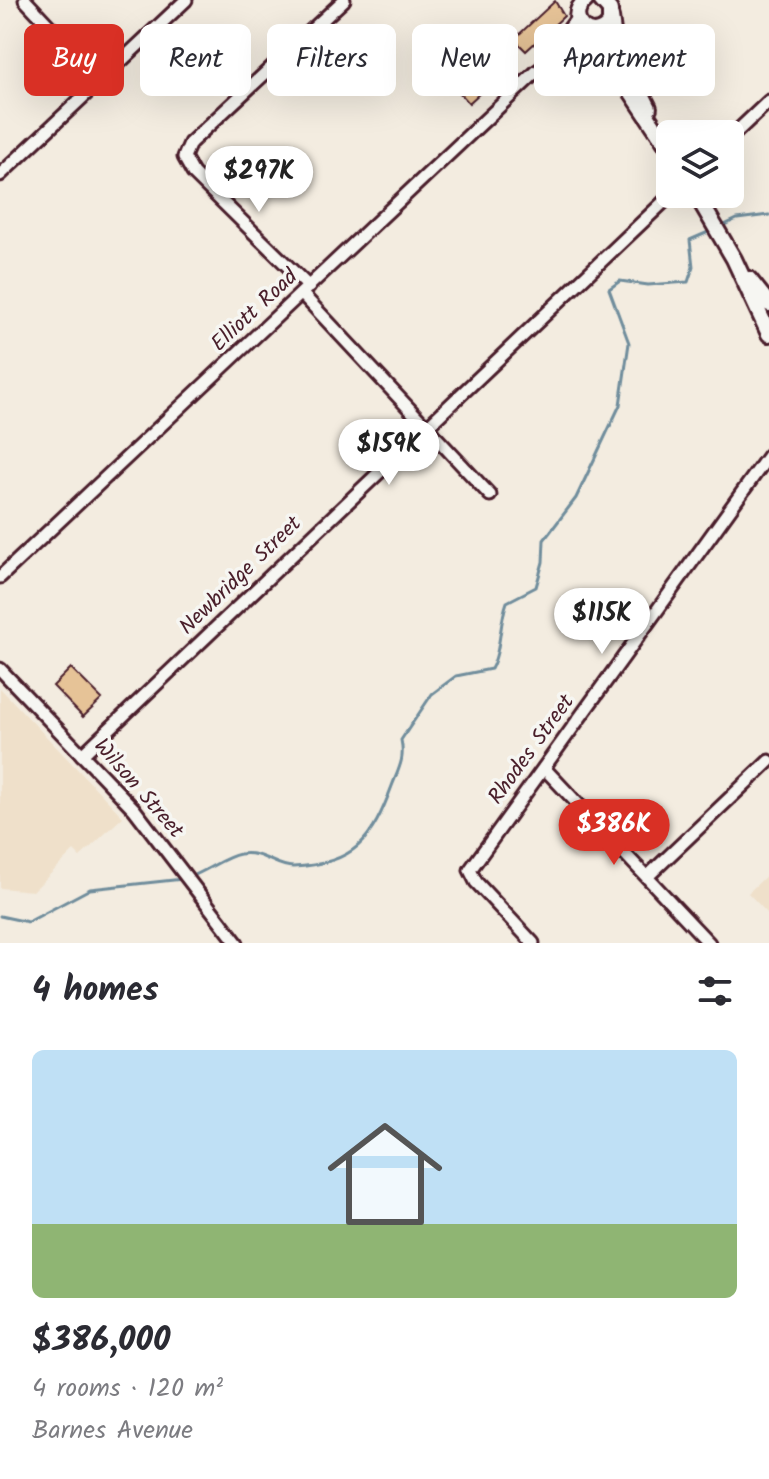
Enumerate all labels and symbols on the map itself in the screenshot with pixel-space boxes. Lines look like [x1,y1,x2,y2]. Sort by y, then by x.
pin: $297K [203,146,315,214]
street label: Elliott Road [203,260,307,361]
pin: $159K [333,419,445,487]
street label: Newbridge Street [171,508,311,644]
pin: $115K [546,588,658,656]
street label: Rhodes Street [480,687,584,813]
street label: Wilson Street [84,731,192,847]
pin: $386K [558,799,670,867]

